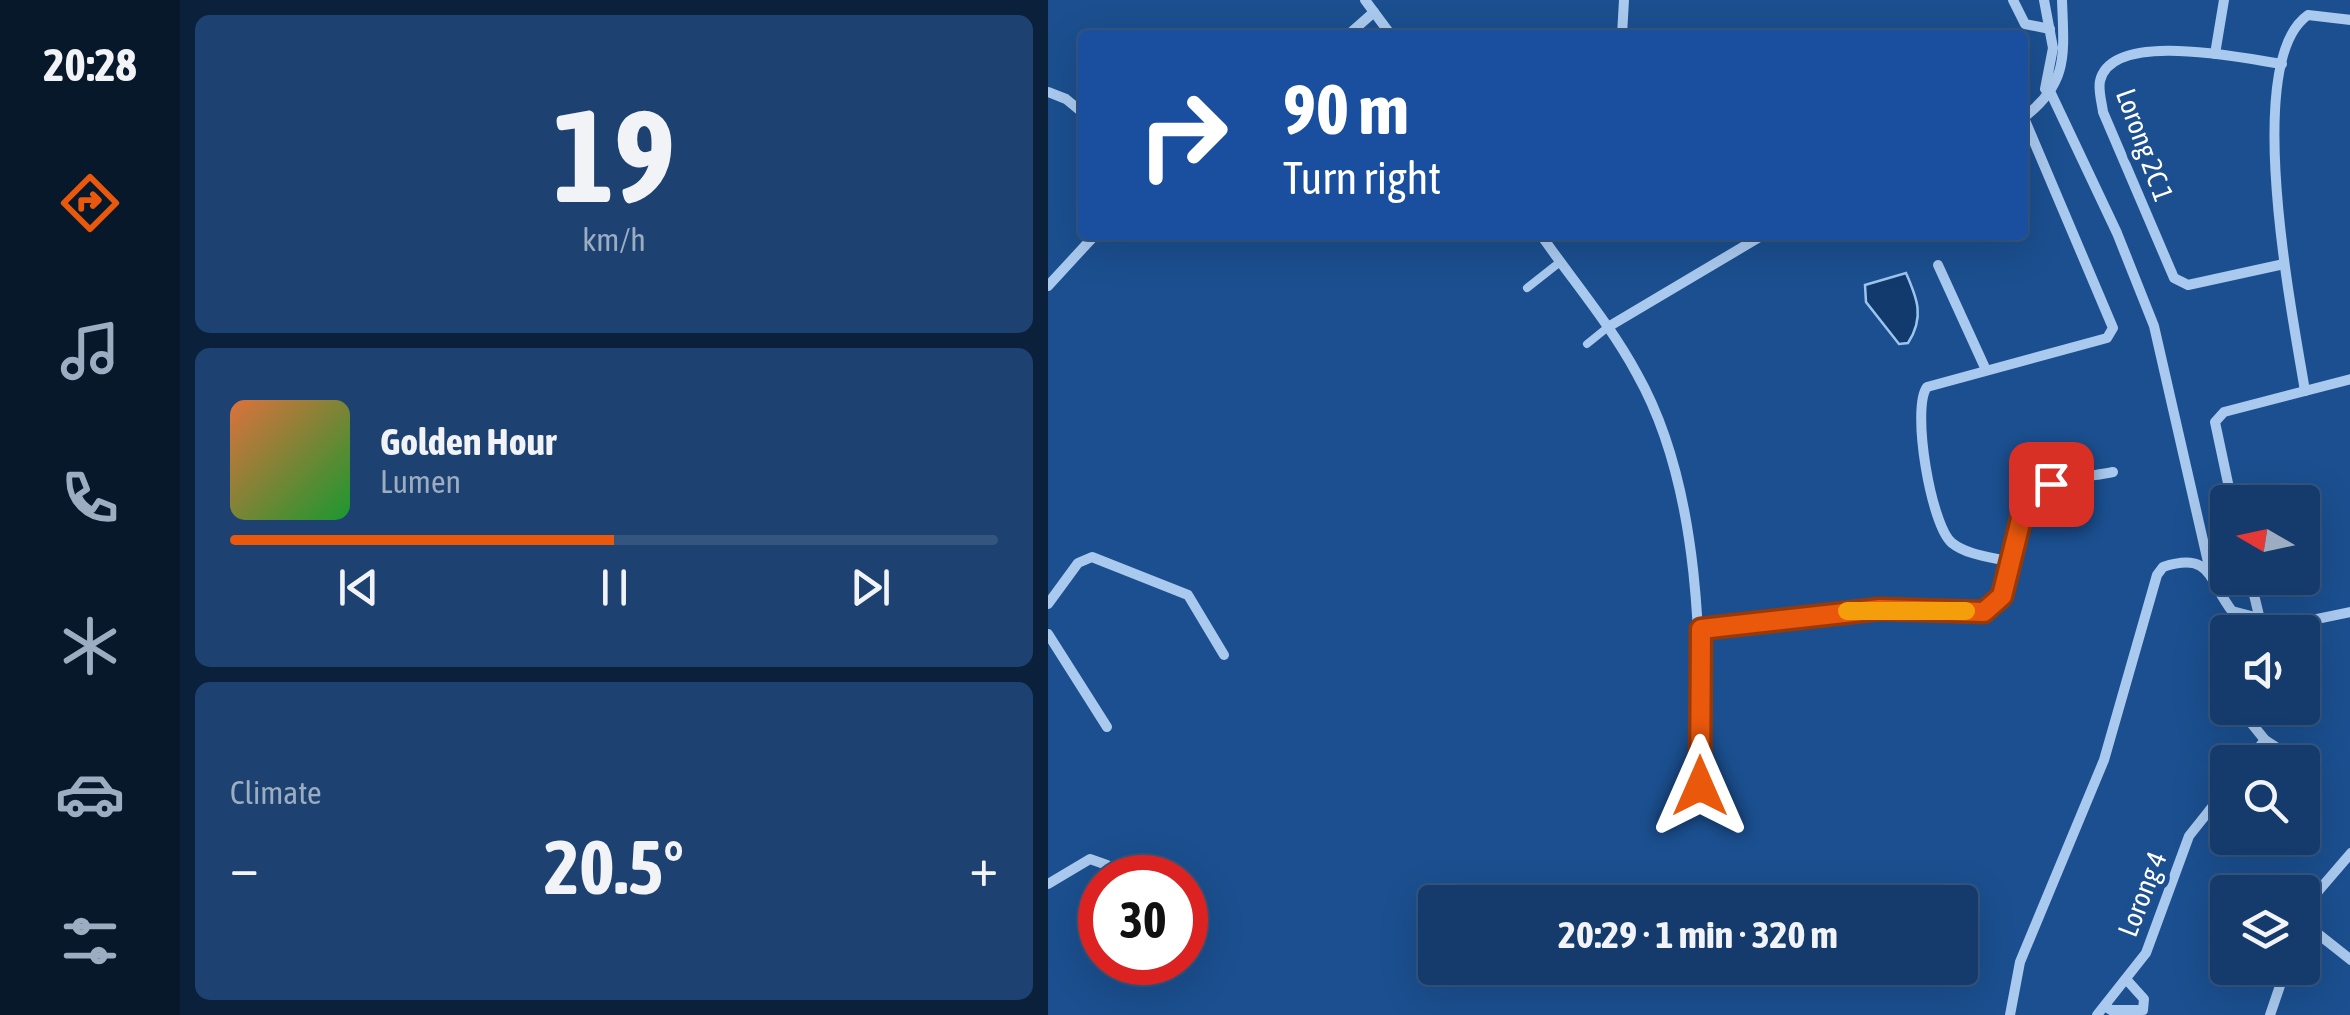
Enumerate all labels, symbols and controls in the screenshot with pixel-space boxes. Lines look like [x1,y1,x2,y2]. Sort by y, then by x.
text: 20:28 [43,39,137,91]
text: 90 m [1283,69,1409,149]
icon: right [1118,70,1248,200]
text: 19 [553,81,675,230]
street label: Lorong 2C 1 [2110,84,2180,206]
text: Turn right [1283,152,1441,204]
icon: directions [55,168,125,238]
text: km/h [582,221,646,258]
icon: music [55,316,125,386]
text: Golden Hour [380,420,556,463]
pin [2009,442,2094,527]
icon: arrive [2024,457,2079,512]
icon: phone [55,463,125,533]
text: Lumen [380,463,461,500]
north arrow [2210,485,2320,595]
map controls [2210,485,2320,985]
icon: previous [331,560,386,615]
icon: pause [587,560,642,615]
icon: next [843,560,898,615]
icon: climate [55,611,125,681]
button: sound [2210,615,2320,725]
position arrow [1648,734,1752,838]
button: search [2210,745,2320,855]
icon: car [55,759,125,829]
text: Climate [230,774,322,811]
text: 20.5° [544,824,684,910]
text: − [230,835,259,898]
text: + [969,835,998,898]
street label: Lorong 4 [2111,847,2173,941]
speed limit sign: 30 [1078,855,1208,985]
button: layers [2210,875,2320,985]
icon: filters [55,906,125,976]
text: 20:29 · 1 min · 320 m [1558,913,1838,956]

